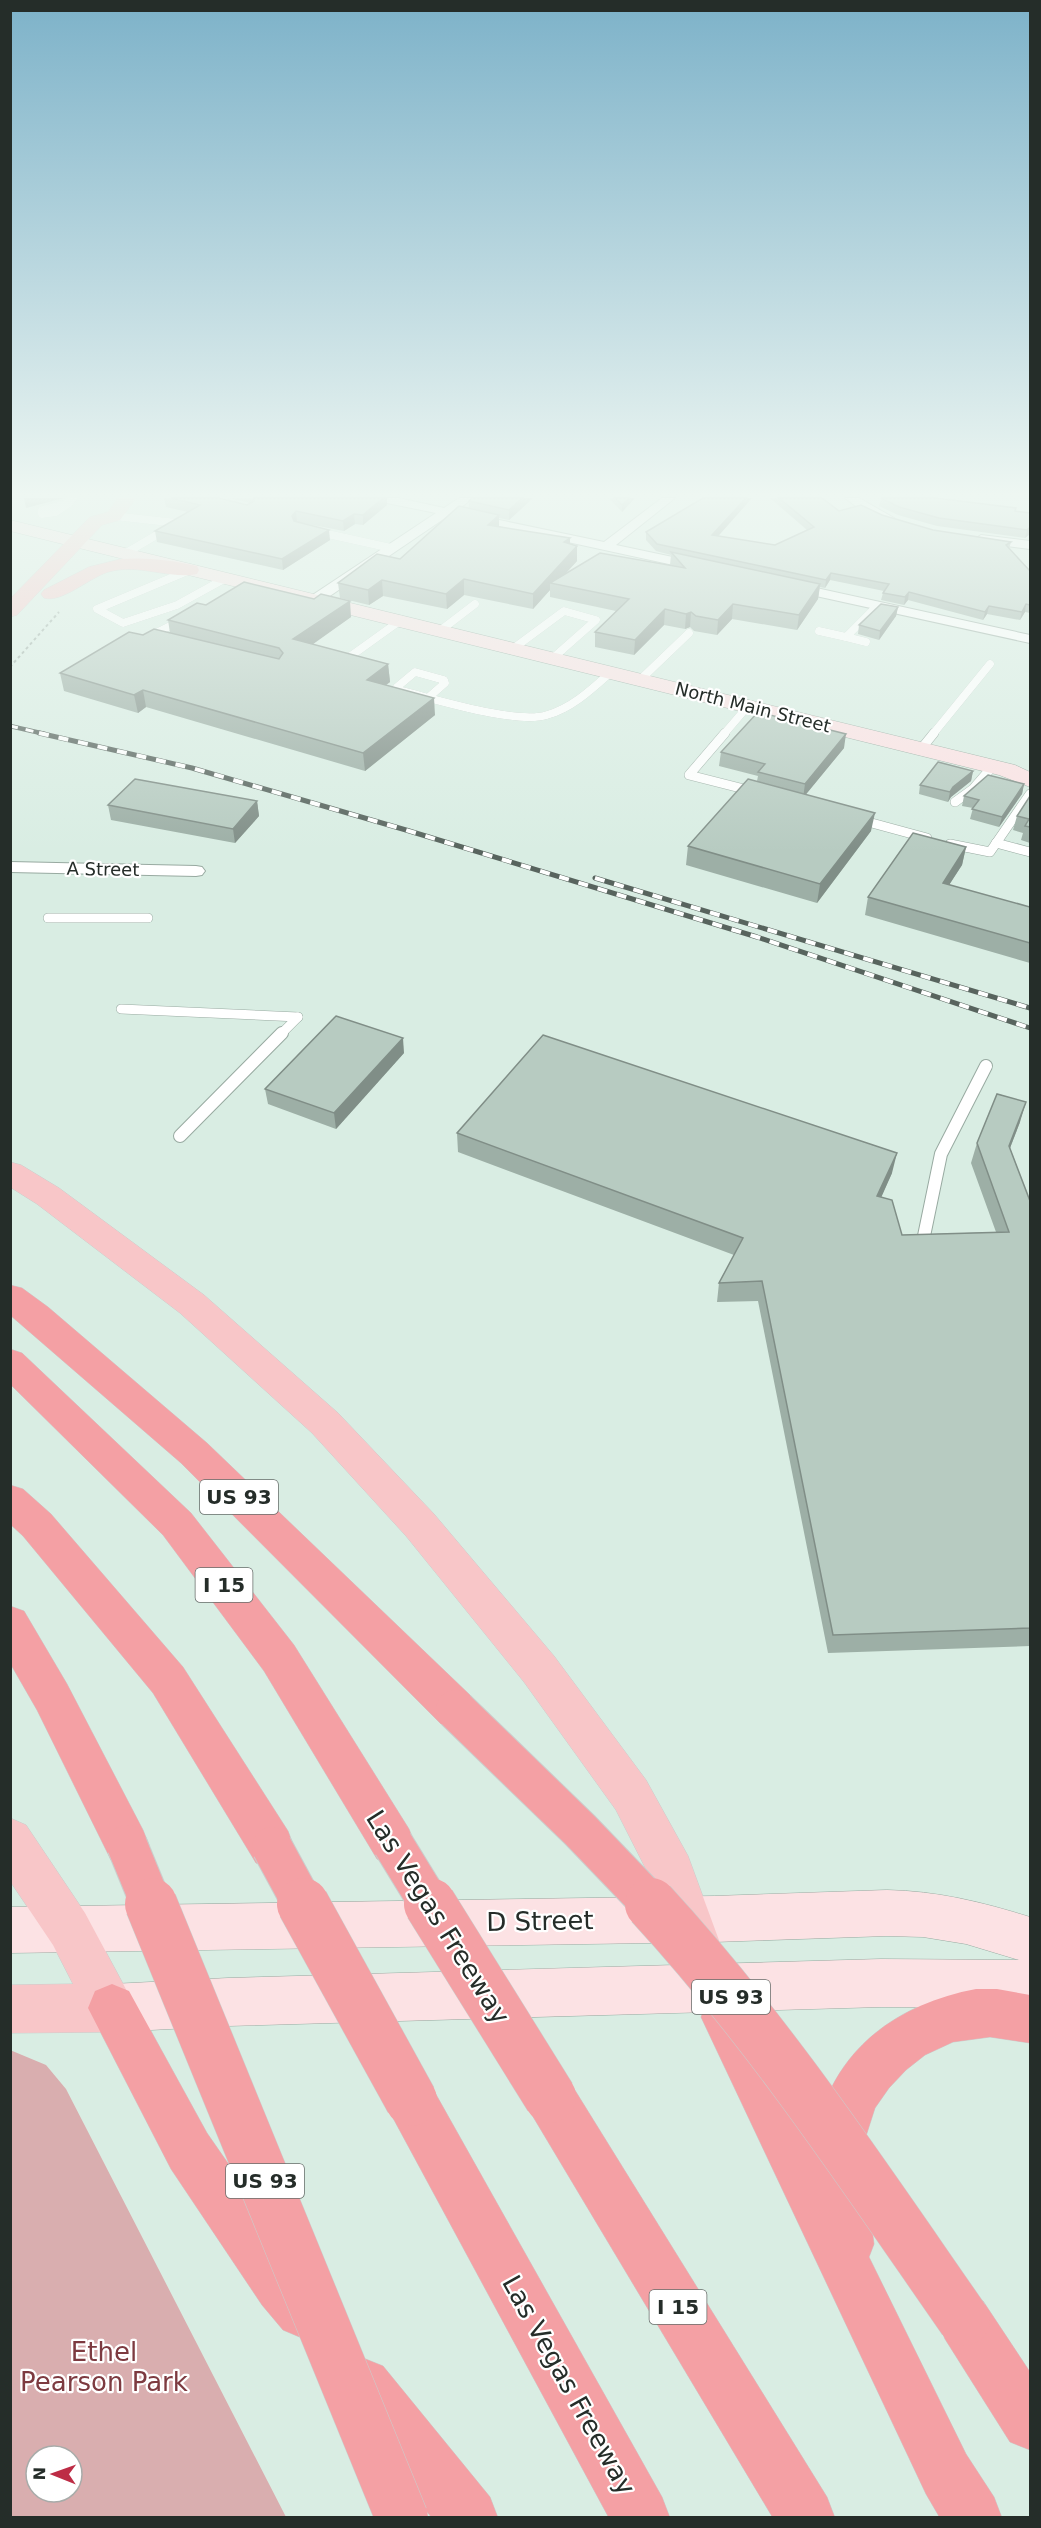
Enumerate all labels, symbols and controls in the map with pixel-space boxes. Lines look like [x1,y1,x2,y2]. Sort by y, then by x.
street label: North Main Street [673,678,833,736]
street label: A Street [66,858,140,880]
road number: US 93 [200,1480,278,1514]
road number: I 15 [196,1568,252,1602]
street label: Las Vegas Freeway [360,1805,516,2029]
street label: D Street [486,1905,594,1937]
road number: US 93 [692,1980,770,2014]
road number: US 93 [226,2164,304,2198]
street label: Las Vegas Freeway [496,2270,642,2500]
road number: I 15 [650,2290,706,2324]
park label: Ethel Pearson Park [20,2337,188,2397]
north arrow [24,2444,84,2504]
text: N [30,2467,49,2481]

